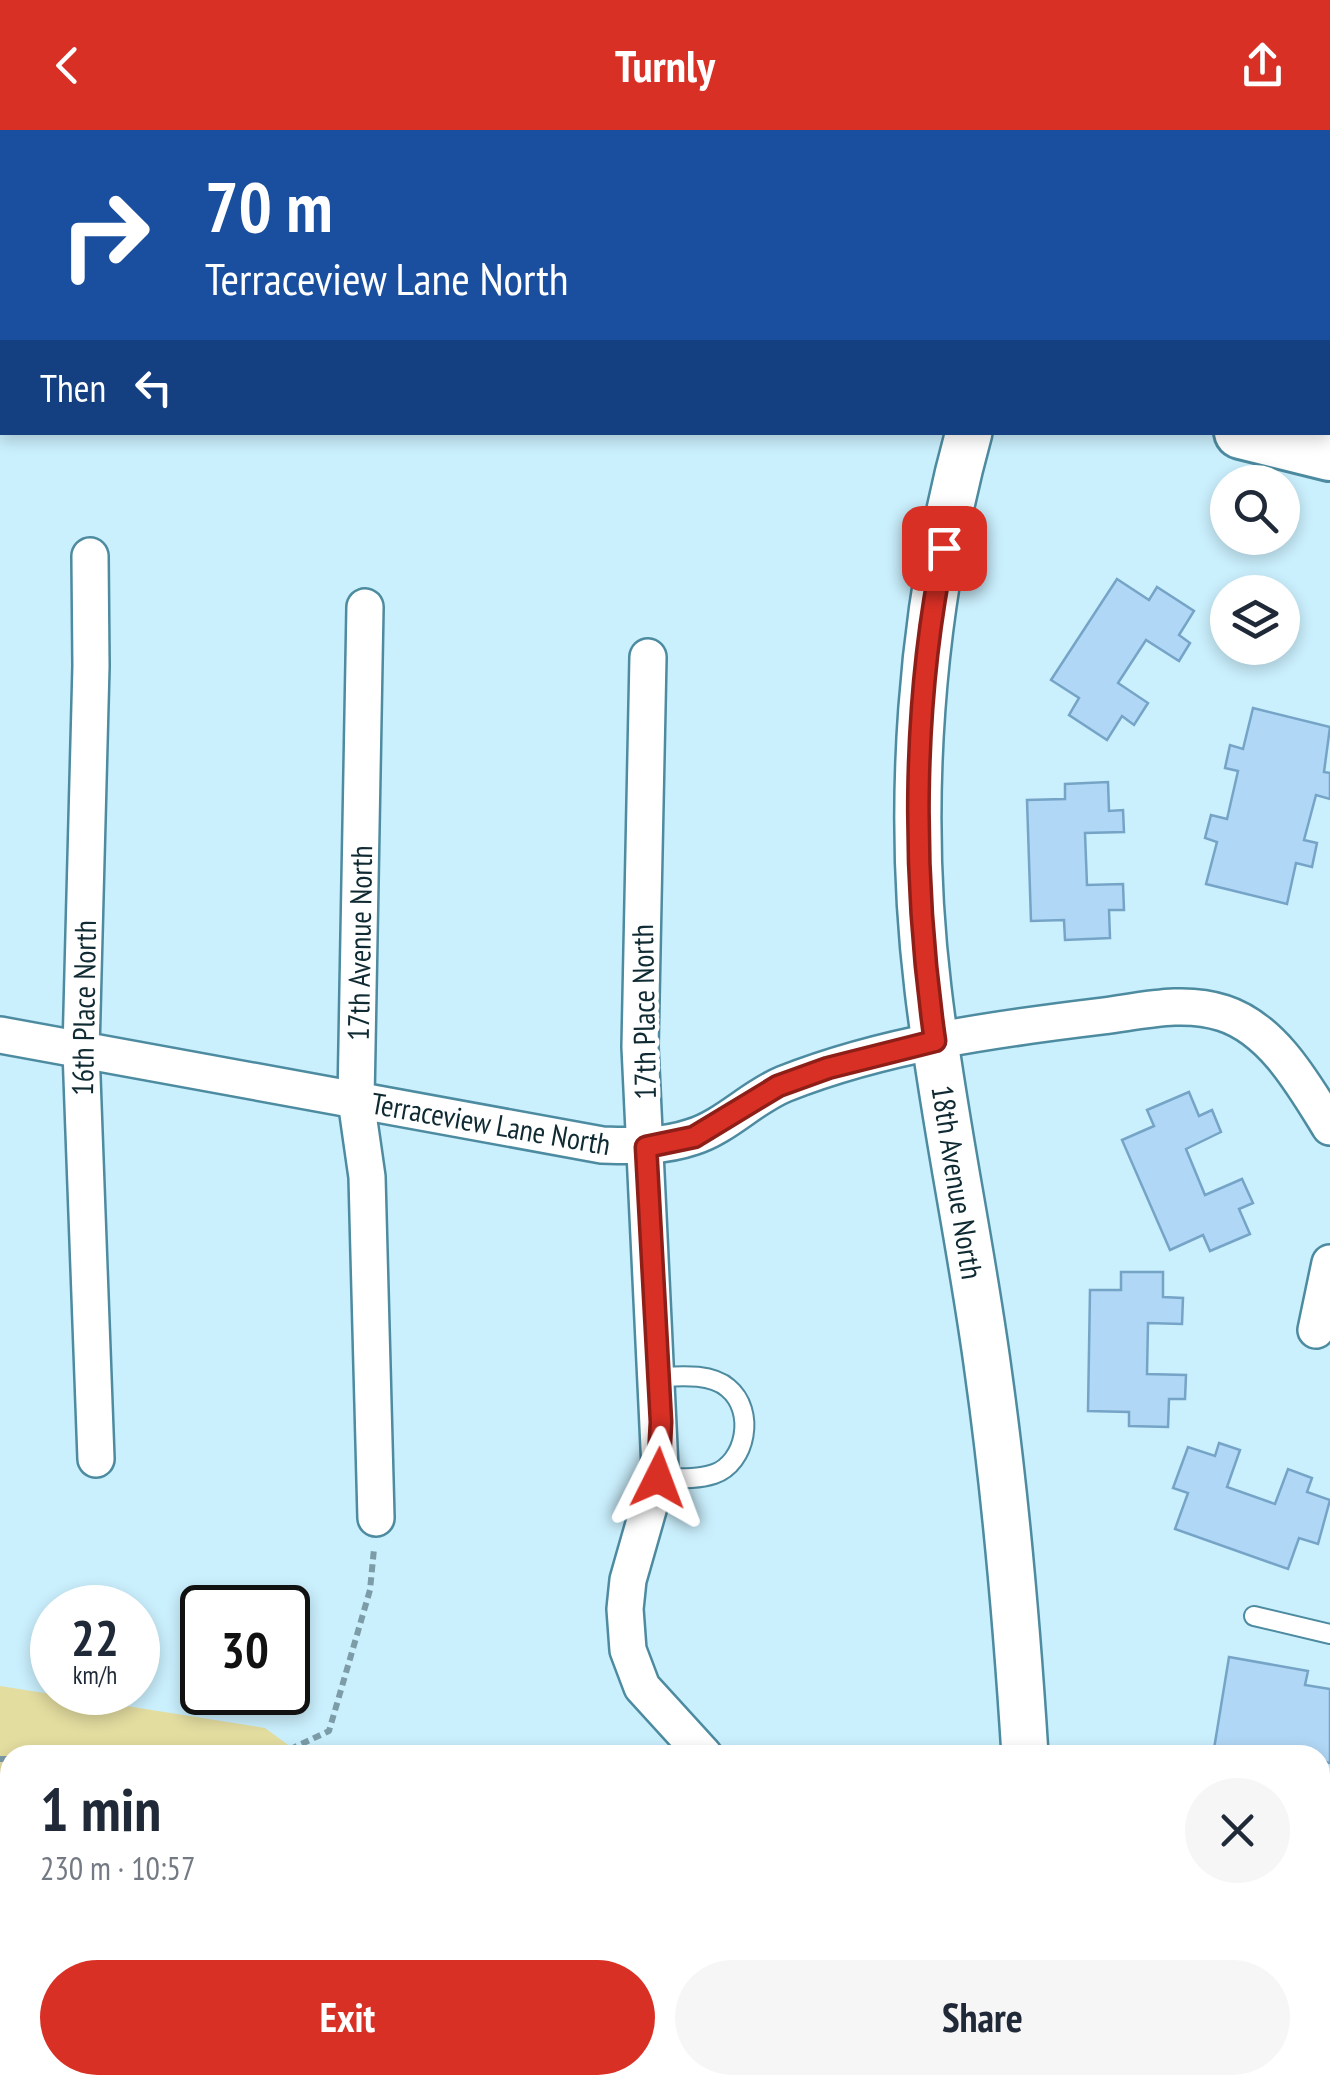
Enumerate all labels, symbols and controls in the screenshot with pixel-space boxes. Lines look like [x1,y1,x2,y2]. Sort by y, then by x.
text: Turnly [615,36,715,94]
icon: back [40,38,95,93]
icon: share [1235,38,1290,93]
text: 70 m [205,161,333,251]
icon: right [40,170,170,300]
text: Terraceview Lane North [205,249,569,307]
icon: left [126,360,181,415]
text: Then [40,363,106,412]
map controls [1210,465,1300,665]
button: search [1210,465,1300,555]
pin [902,506,987,591]
icon: arrive [917,521,972,576]
button: layers [1210,575,1300,665]
street label: 17th Avenue North [338,845,380,1041]
street label: 16th Place North [62,920,104,1096]
street label: 17th Place North [622,924,664,1100]
street label: 18th Avenue North [923,1082,993,1282]
street label: Terraceview Lane North [368,1083,614,1163]
position arrow [606,1426,710,1530]
speed limit sign: 30 [180,1585,310,1715]
text: 22 [71,1605,119,1670]
text: km/h [73,1659,117,1691]
text: 1 min [40,1770,161,1848]
button: close [1185,1778,1290,1883]
text: 230 m · 10:57 [40,1847,195,1889]
button: Exit [40,1960,655,2075]
button: Share [675,1960,1290,2075]

